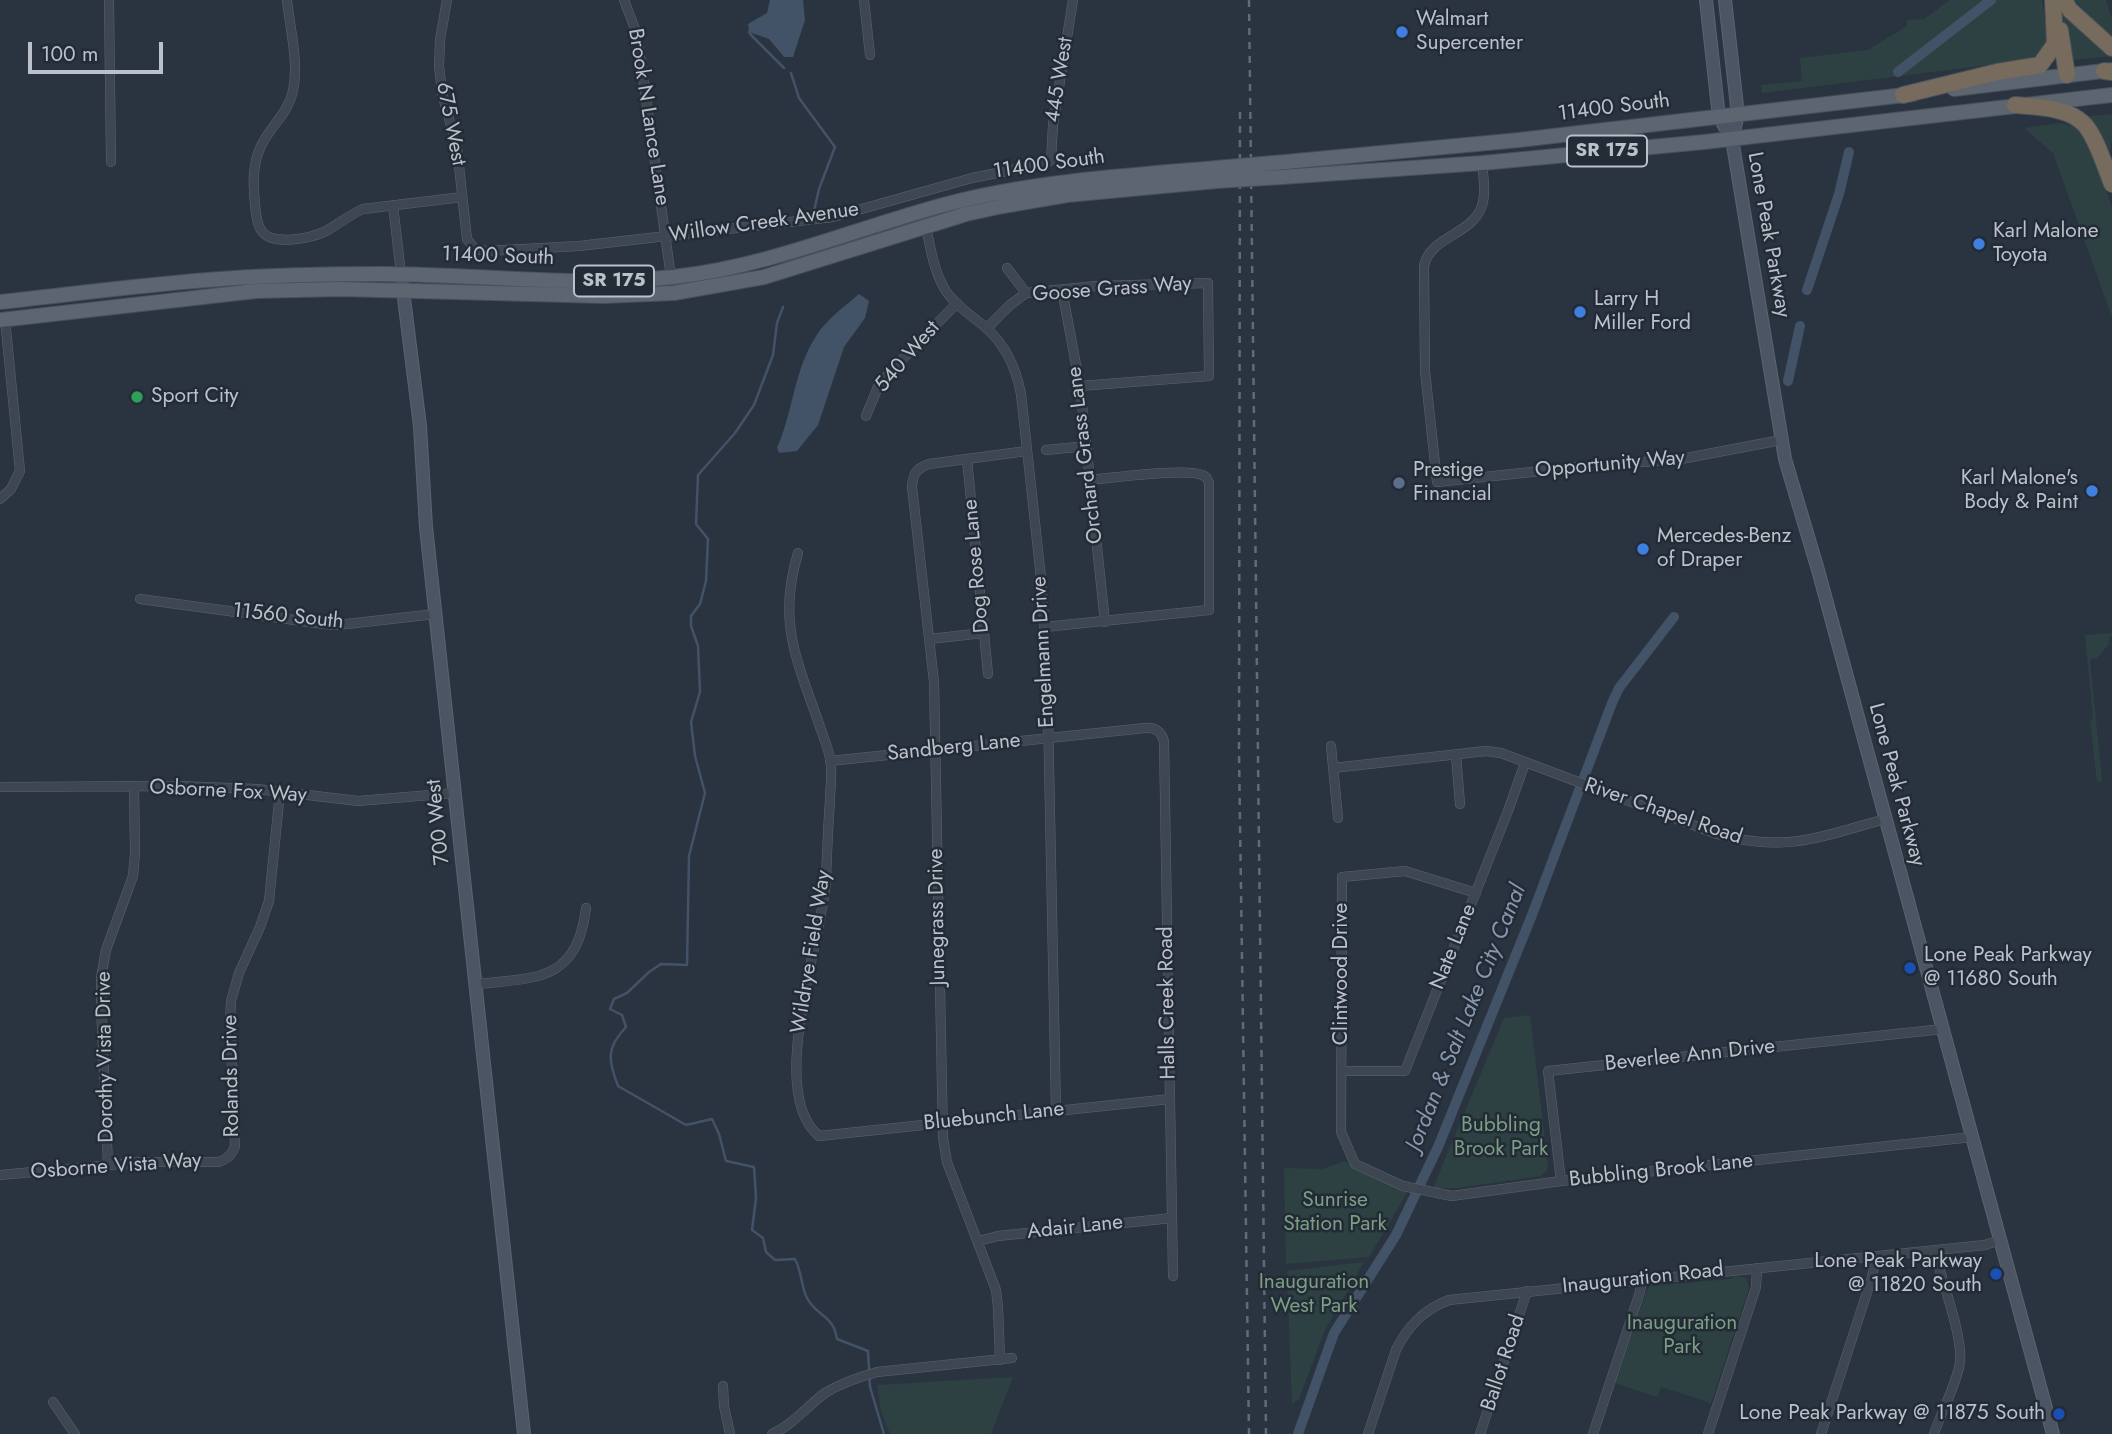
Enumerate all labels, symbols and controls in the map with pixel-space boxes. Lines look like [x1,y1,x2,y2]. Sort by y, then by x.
place label: Walmart Supercenter [1416,7,1523,57]
marker: Walmart Supercenter [1394,24,1410,40]
street label: Brook N Lance Lane [622,27,674,207]
scale bar [32,28,166,72]
street label: 445 West [1041,36,1079,124]
text: 100 m [41,39,98,69]
street label: 675 West [430,80,470,168]
street label: 11400 South [1557,89,1671,127]
road number: SR 175 [1567,136,1647,167]
street label: 11400 South [991,145,1107,185]
street label: Lone Peak Parkway [1741,150,1795,320]
street label: Willow Creek Avenue [667,197,861,249]
place label: Karl Malone Toyota [1993,219,2099,269]
marker: Karl Malone Toyota [1971,236,1987,252]
street label: 11400 South [441,242,555,272]
road number: SR 175 [574,266,654,296]
street label: Goose Grass Way [1032,272,1192,308]
place label: Larry H Miller Ford [1594,287,1691,337]
marker: Larry H Miller Ford [1572,304,1588,320]
street label: 540 West [870,316,946,398]
street label: Orchard Grass Lane [1063,365,1109,545]
place label: Sport City [151,384,239,410]
marker: Sport City [129,389,145,405]
street label: Opportunity Way [1534,446,1686,484]
place label: Prestige Financial [1413,458,1492,508]
place label: Karl Malone's Body & Paint [1961,466,2078,516]
marker: Prestige Financial [1391,475,1407,491]
marker: Karl Malone's Body & Paint [2084,483,2100,499]
street label: Dog Rose Lane [959,498,995,634]
place label: Mercedes-Benz of Draper [1657,524,1791,574]
marker: Mercedes-Benz of Draper [1635,541,1651,557]
street label: Engelmann Drive [1027,576,1061,728]
street label: 11560 South [231,599,345,635]
street label: Lone Peak Parkway [1862,701,1930,869]
street label: Sandberg Lane [886,728,1022,768]
street label: River Chapel Road [1581,773,1745,851]
street label: Osborne Fox Way [148,775,308,809]
street label: 700 West [422,778,456,866]
street label: Junegrass Drive [924,848,952,986]
street label: Wildrye Field Way [787,869,837,1035]
water label: Jordan & Salt Lake City Canal [1401,881,1533,1155]
street label: Nate Lane [1425,901,1483,993]
street label: Clintwood Drive [1329,903,1355,1045]
street label: Halls Creek Road [1154,926,1182,1080]
place label: Lone Peak Parkway @ 11680 South [1924,943,2092,993]
marker: Lone Peak Parkway @ 11680 South [1902,960,1918,976]
street label: Dorothy Vista Drive [92,971,120,1143]
street label: Rolands Drive [218,1014,246,1138]
street label: Beverlee Ann Drive [1604,1035,1776,1077]
street label: Bluebunch Lane [922,1097,1066,1137]
park label: Bubbling Brook Park [1454,1113,1548,1163]
street label: Osborne Vista Way [30,1148,202,1186]
street label: Bubbling Brook Lane [1568,1149,1754,1193]
park label: Sunrise Station Park [1283,1188,1387,1238]
street label: Adair Lane [1026,1210,1124,1246]
place label: Lone Peak Parkway @ 11820 South [1814,1249,1982,1299]
street label: Inauguration Road [1561,1258,1725,1300]
marker: Lone Peak Parkway @ 11820 South [1988,1266,2004,1282]
park label: Inauguration West Park [1259,1270,1369,1320]
park label: Inauguration Park [1627,1311,1737,1361]
street label: Ballot Road [1477,1312,1531,1414]
place label: Lone Peak Parkway @ 11875 South [1739,1401,2045,1427]
marker: Lone Peak Parkway @ 11875 South [2051,1406,2067,1422]

